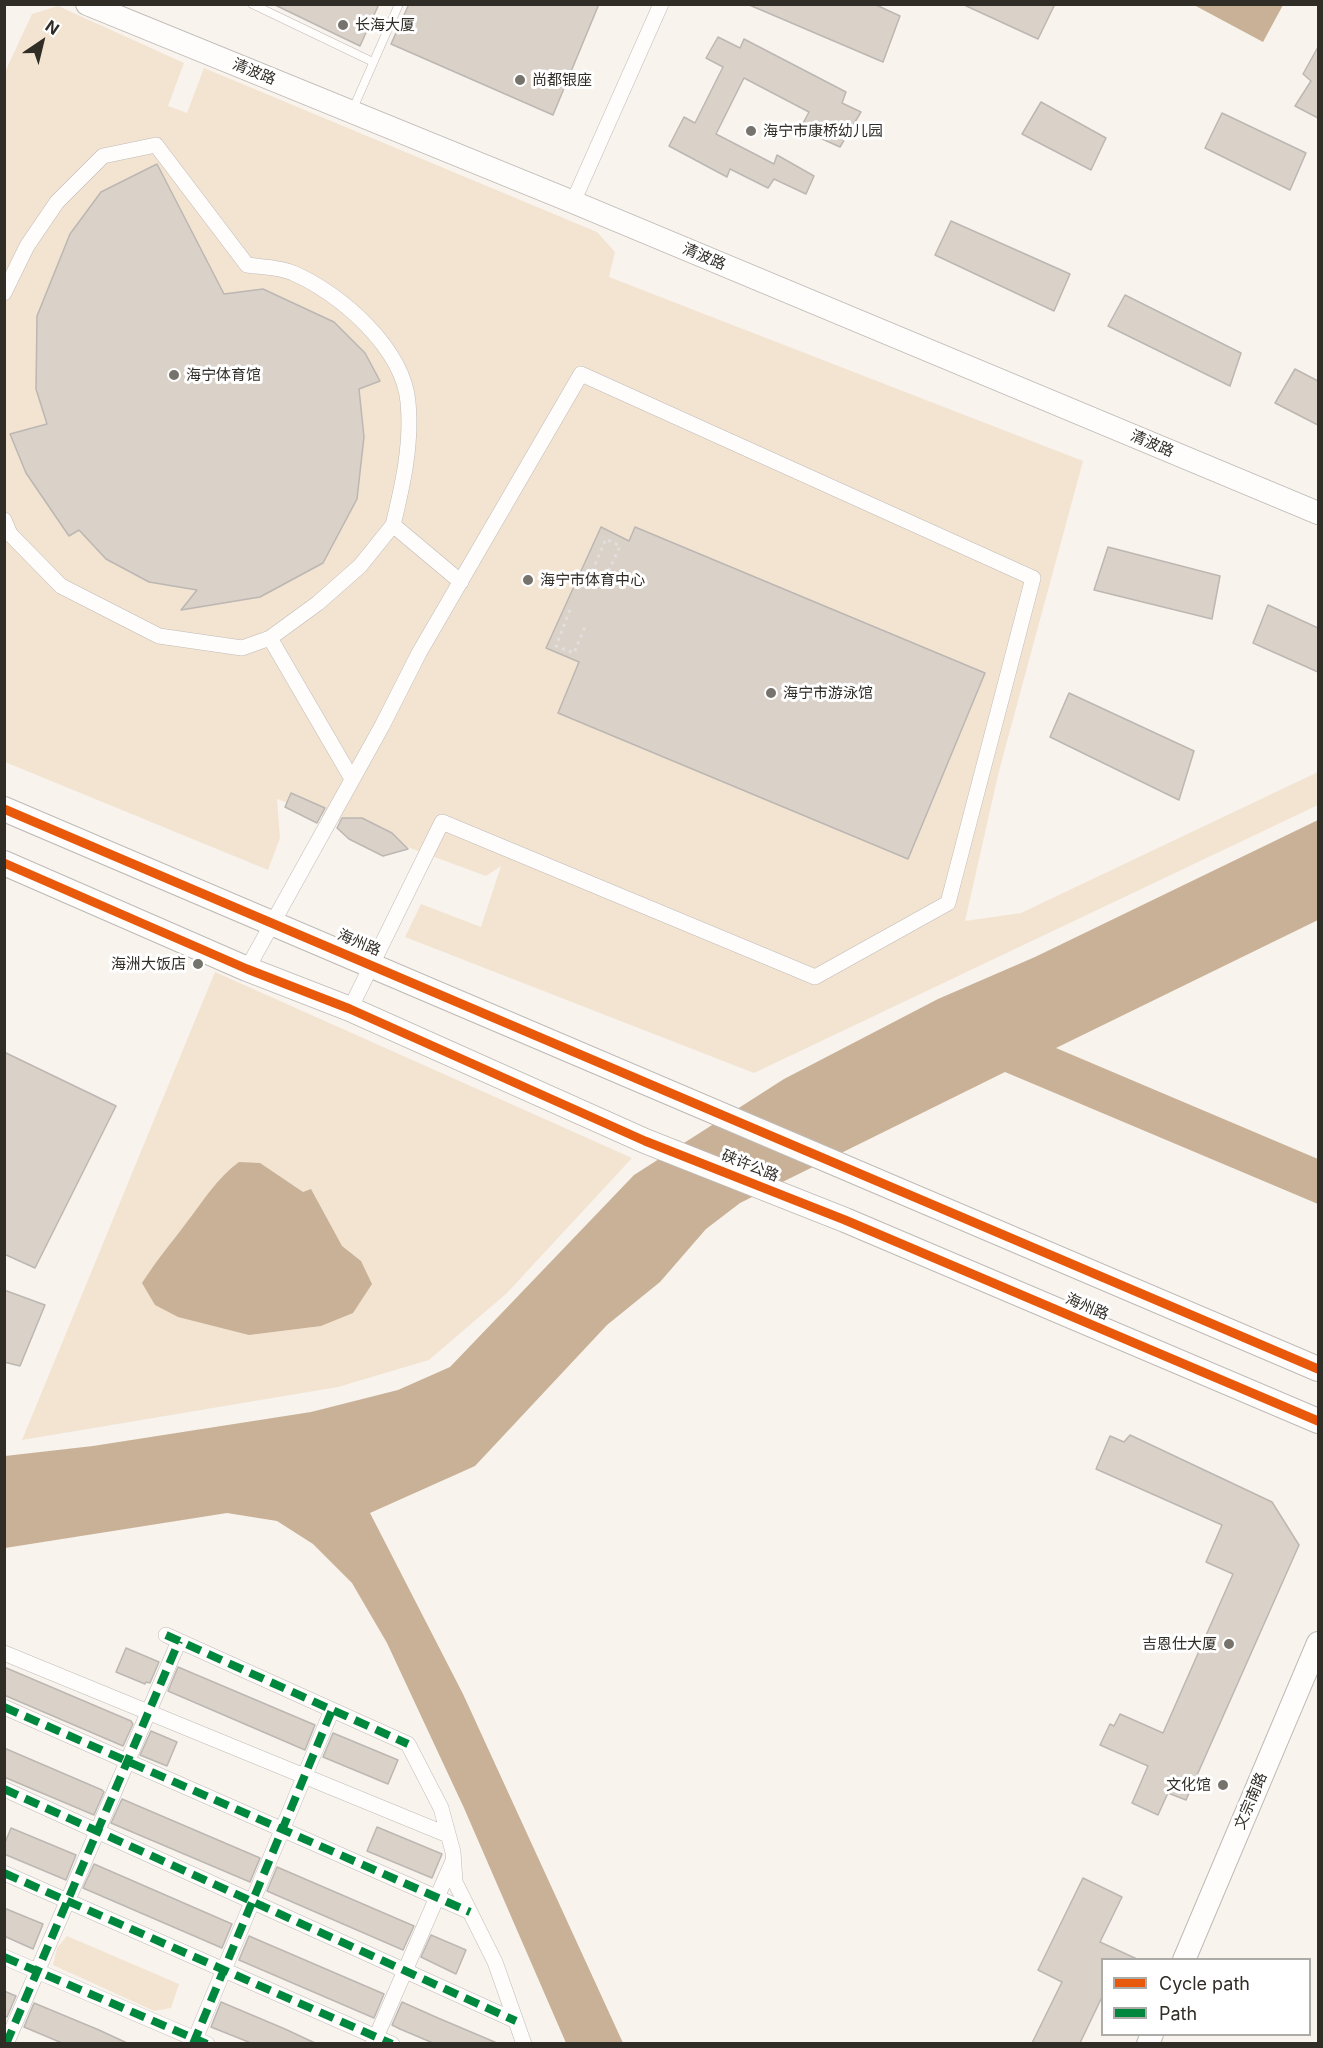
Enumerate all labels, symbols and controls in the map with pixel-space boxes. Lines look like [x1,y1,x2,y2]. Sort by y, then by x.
north arrow [12,12,72,72]
text: N [42,16,63,39]
place label: 长海大厦 [355,16,415,34]
marker: 长海大厦 [336,18,350,32]
street label: 清波路 [230,55,278,89]
place label: 尚都银座 [532,71,592,89]
marker: 尚都银座 [513,73,527,87]
place label: 海宁市康桥幼儿园 [763,122,883,140]
marker: 海宁市康桥幼儿园 [744,124,758,138]
street label: 清波路 [680,240,728,274]
place label: 海宁体育馆 [186,366,261,384]
marker: 海宁体育馆 [167,368,181,382]
street label: 清波路 [1128,427,1176,461]
place label: 海宁市体育中心 [540,571,645,589]
marker: 海宁市体育中心 [521,573,535,587]
place label: 海宁市游泳馆 [783,684,873,702]
marker: 海宁市游泳馆 [764,686,778,700]
street label: 海州路 [335,926,383,960]
place label: 海洲大饭店 [111,955,186,973]
marker: 海洲大饭店 [191,957,205,971]
street label: 硖许公路 [719,1146,781,1186]
street label: 海州路 [1063,1290,1111,1324]
place label: 吉恩仕大厦 [1142,1635,1217,1653]
marker: 吉恩仕大厦 [1222,1637,1236,1651]
street label: 文宗南路 [1231,1770,1271,1832]
place label: 文化馆 [1166,1776,1211,1794]
marker: 文化馆 [1216,1778,1230,1792]
legend [1101,1958,1311,2036]
text: Cycle path [1159,1973,1250,1994]
text: Path [1159,2003,1197,2024]

